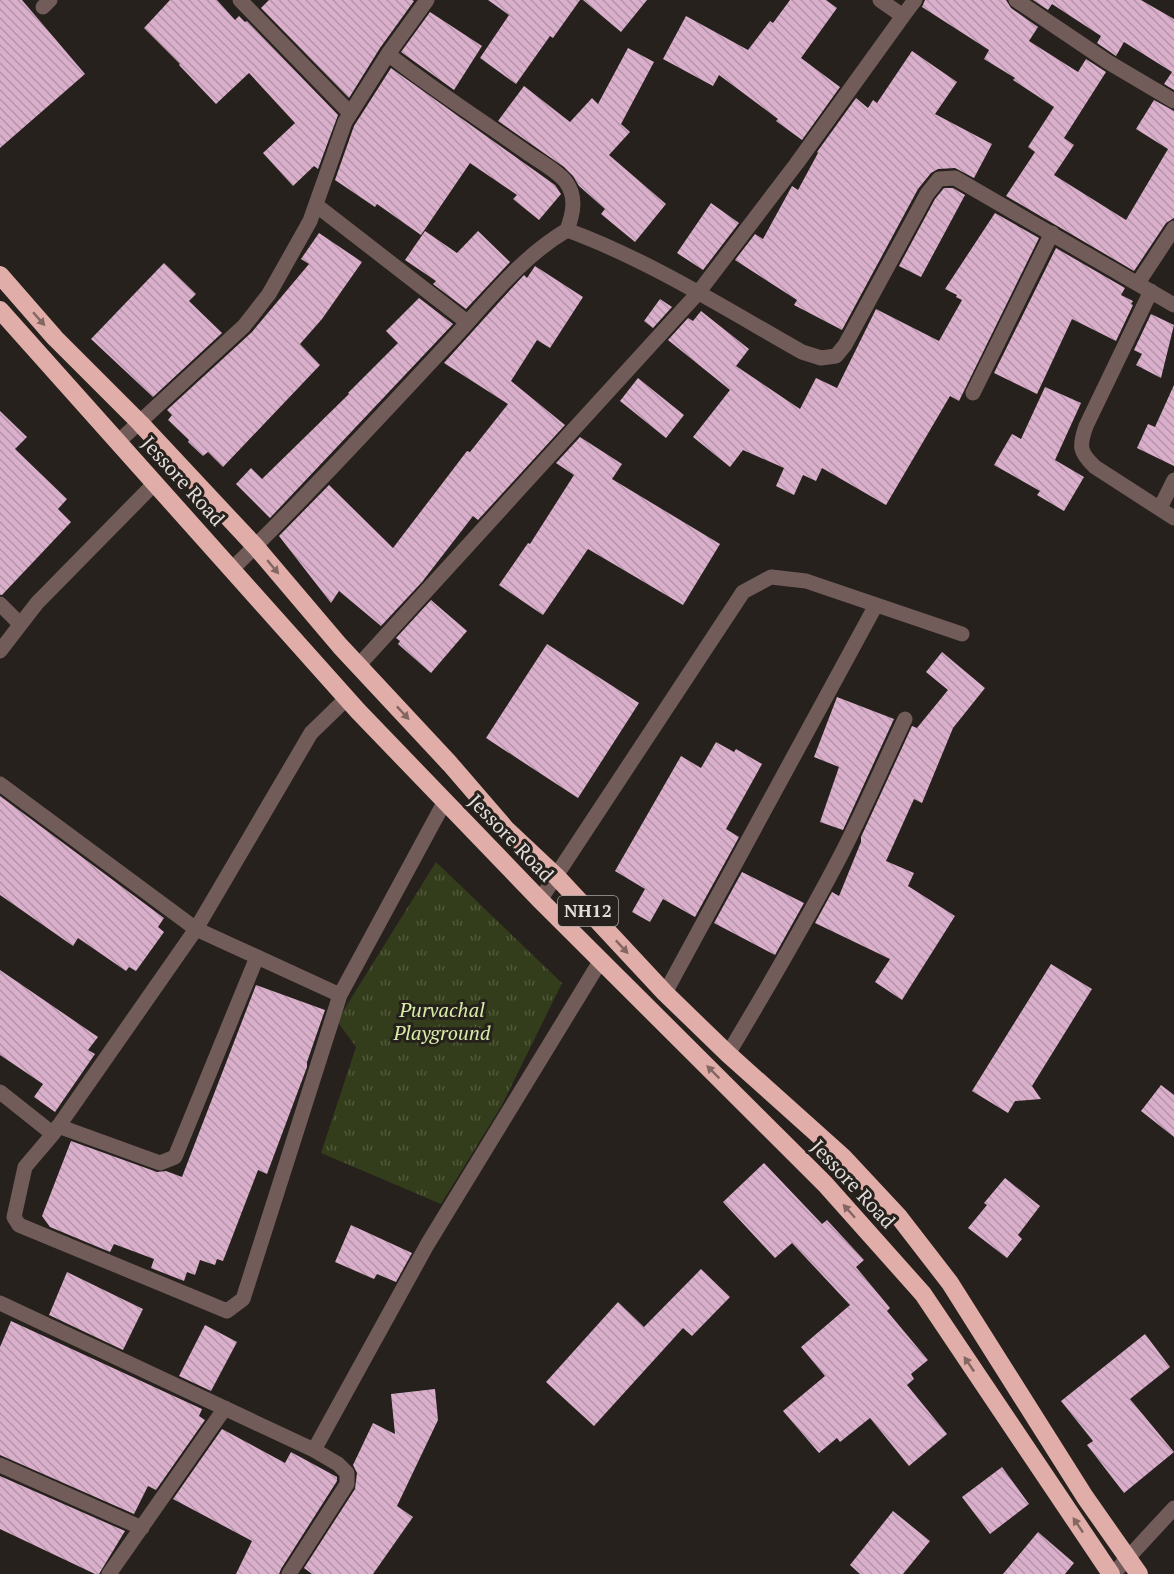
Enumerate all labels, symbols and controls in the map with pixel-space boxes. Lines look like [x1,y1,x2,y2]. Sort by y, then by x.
one-way arrow [32,311,45,327]
street label: Jessore Road [136,430,231,531]
one-way arrow [267,559,280,575]
one-way arrow [395,706,409,720]
street label: Jessore Road [463,788,560,887]
road number: NH12 [558,896,618,926]
one-way arrow [615,940,629,955]
park label: Purvachal Playground [392,996,491,1046]
one-way arrow [706,1065,720,1079]
street label: Jessore Road [805,1133,902,1234]
one-way arrow [843,1204,856,1219]
one-way arrow [963,1356,975,1372]
one-way arrow [1072,1518,1084,1534]

